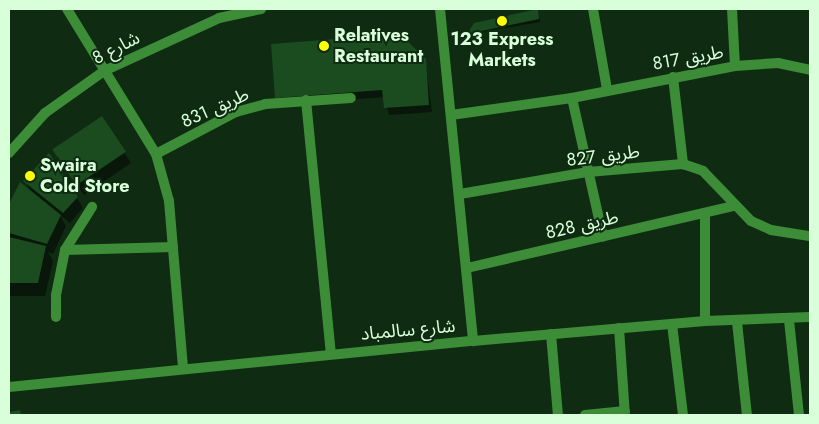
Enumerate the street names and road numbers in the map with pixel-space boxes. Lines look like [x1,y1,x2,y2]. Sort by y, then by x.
street label: شارع 8 [89,27,143,69]
street label: طريق 817 [651,41,725,75]
street label: طريق 831 [178,84,252,132]
street label: طريق 827 [565,141,641,171]
street label: طريق 828 [544,206,620,244]
street label: شارع سالمباد [360,315,456,345]

